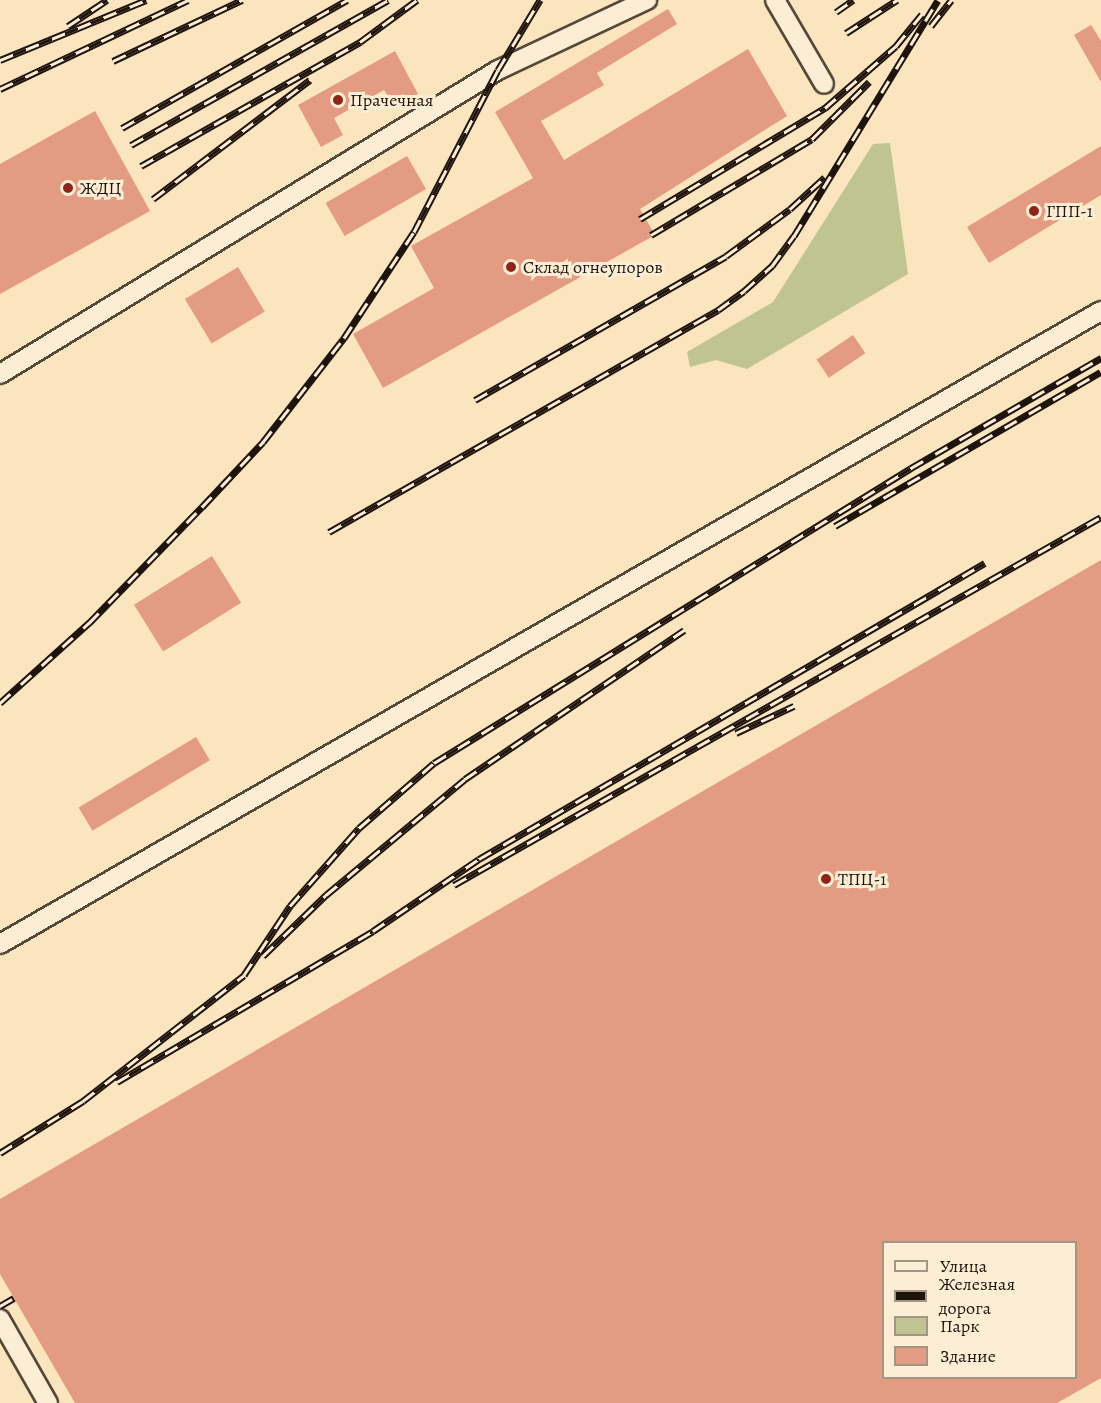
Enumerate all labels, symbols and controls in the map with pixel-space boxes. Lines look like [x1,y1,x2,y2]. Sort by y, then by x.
place label: Прачечная [350,89,433,111]
marker: Прачечная [331,93,345,107]
place label: ЖДЦ [80,177,121,199]
marker: ЖДЦ [61,181,75,195]
place label: ГПП-1 [1046,200,1093,222]
marker: ГПП-1 [1027,204,1041,218]
place label: Склад огнеупоров [523,256,663,278]
marker: Склад огнеупоров [504,260,518,274]
place label: ТПЦ-1 [838,868,886,890]
marker: ТПЦ-1 [819,872,833,886]
legend [882,1241,1077,1379]
text: Улица [940,1254,987,1278]
text: Железная дорога [939,1272,1015,1320]
text: Парк [940,1314,980,1338]
text: Здание [940,1344,996,1368]

